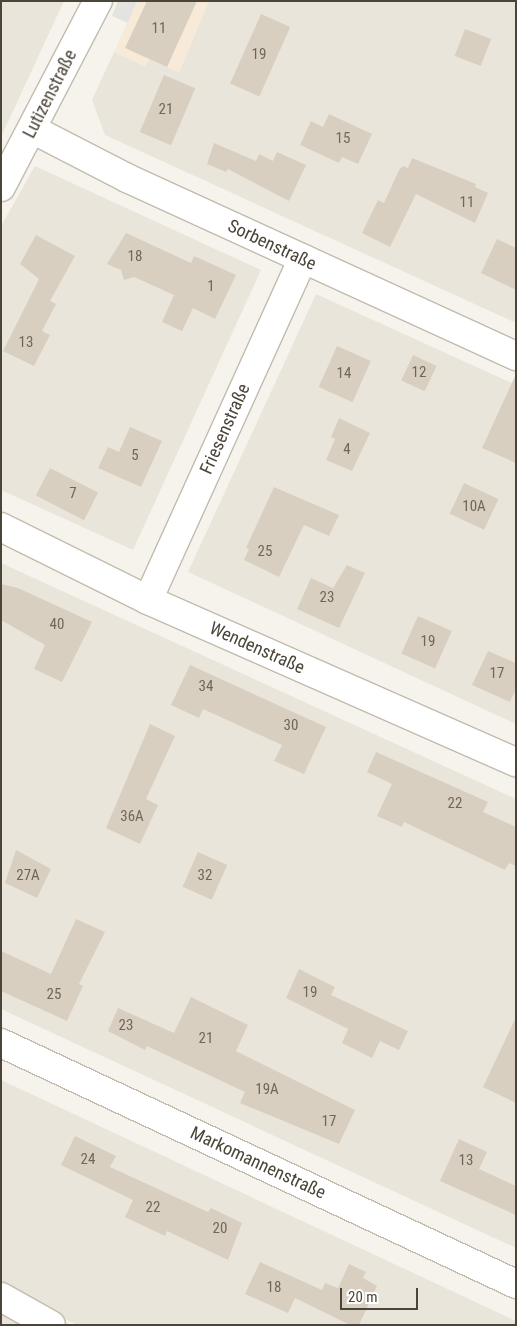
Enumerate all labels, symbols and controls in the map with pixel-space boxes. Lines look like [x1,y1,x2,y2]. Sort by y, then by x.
house number: 11 [152,20,166,38]
street label: Lutizenstraße [19,46,81,142]
house number: 19 [252,46,266,64]
house number: 21 [159,101,173,119]
house number: 15 [336,130,350,148]
house number: 11 [460,194,474,212]
street label: Sorbenstraße [224,215,320,275]
house number: 18 [128,248,142,266]
house number: 1 [207,278,215,296]
house number: 13 [19,334,33,352]
house number: 12 [412,364,426,382]
house number: 14 [337,365,351,383]
street label: Friesenstraße [195,380,255,478]
house number: 4 [343,441,351,459]
house number: 5 [131,447,139,465]
house number: 7 [69,485,77,503]
house number: 10A [462,498,486,516]
house number: 25 [258,543,272,561]
house number: 23 [320,589,334,607]
house number: 40 [50,616,64,634]
street label: Wendenstraße [206,617,308,679]
house number: 19 [421,633,435,651]
house number: 17 [490,665,504,683]
house number: 34 [199,678,213,696]
house number: 30 [284,717,298,735]
house number: 22 [448,795,462,813]
house number: 36A [120,808,144,826]
house number: 27A [16,867,40,885]
house number: 32 [198,867,212,885]
house number: 19 [303,984,317,1002]
house number: 25 [47,986,61,1004]
house number: 23 [119,1017,133,1035]
house number: 21 [199,1030,213,1048]
house number: 19A [255,1081,279,1099]
house number: 17 [322,1113,336,1131]
street label: Markomannenstraße [187,1122,329,1204]
house number: 24 [81,1151,95,1169]
house number: 13 [459,1152,473,1170]
house number: 22 [146,1199,160,1217]
house number: 20 [213,1220,227,1238]
scale bar [342,1278,420,1310]
house number: 18 [267,1279,281,1297]
text: 20 m [348,1288,378,1306]

